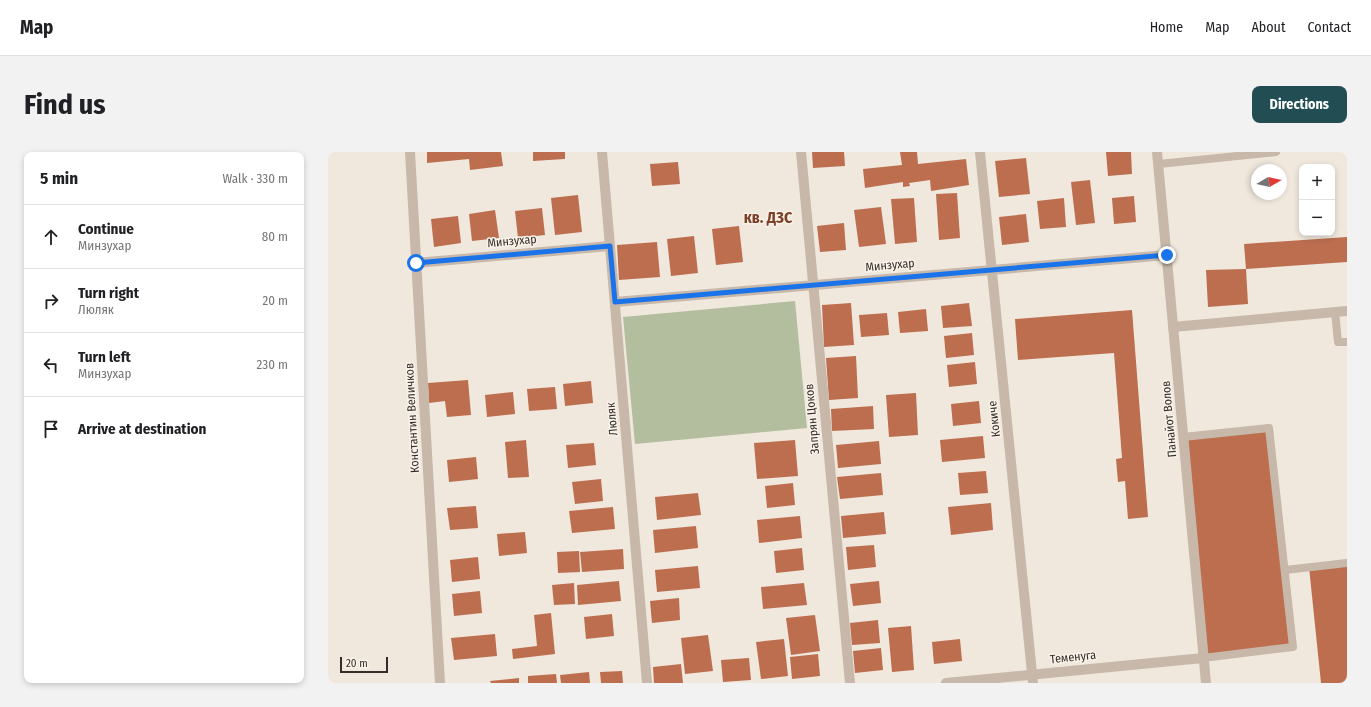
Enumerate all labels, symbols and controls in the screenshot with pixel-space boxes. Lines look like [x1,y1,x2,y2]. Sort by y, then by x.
text: Map [20,16,53,39]
text: Home [1150,19,1183,36]
text: Map [1205,19,1229,36]
text: About [1251,19,1286,36]
text: Contact [1308,19,1351,36]
button: Directions [1252,86,1347,123]
text: Find us [24,88,106,121]
north arrow [1251,164,1287,200]
map controls [1299,164,1335,236]
button: + [1299,164,1335,200]
text: 5 min [40,168,78,189]
text: Walk · 330 m [223,171,288,186]
button: − [1299,200,1335,236]
district label: кв. ДЗС [744,208,793,227]
text: Continue [78,220,134,238]
icon: ahead [40,226,62,248]
text: 80 m [262,229,288,244]
street label: Минзухар [487,232,537,250]
text: Минзухар [78,238,131,253]
route end [1158,246,1176,264]
route start [407,254,425,272]
street label: Минзухар [865,256,915,274]
text: Turn right [78,284,139,302]
icon: right [40,290,62,312]
text: 20 m [262,293,288,308]
text: Люляк [78,302,114,317]
text: Turn left [78,348,131,366]
icon: left [40,354,62,376]
text: 230 m [257,357,288,372]
street label: Константин Величков [402,363,422,473]
text: Минзухар [78,366,131,381]
street label: Панайот Волов [1159,380,1179,458]
street label: Запрян Цоков [802,383,822,455]
street label: Кокиче [985,400,1003,438]
street label: Люляк [604,401,620,436]
icon: arrive [40,418,62,440]
text: Arrive at destination [78,420,206,438]
street label: Теменуга [1049,648,1097,666]
scale bar [340,655,388,674]
text: 20 m [346,657,368,670]

